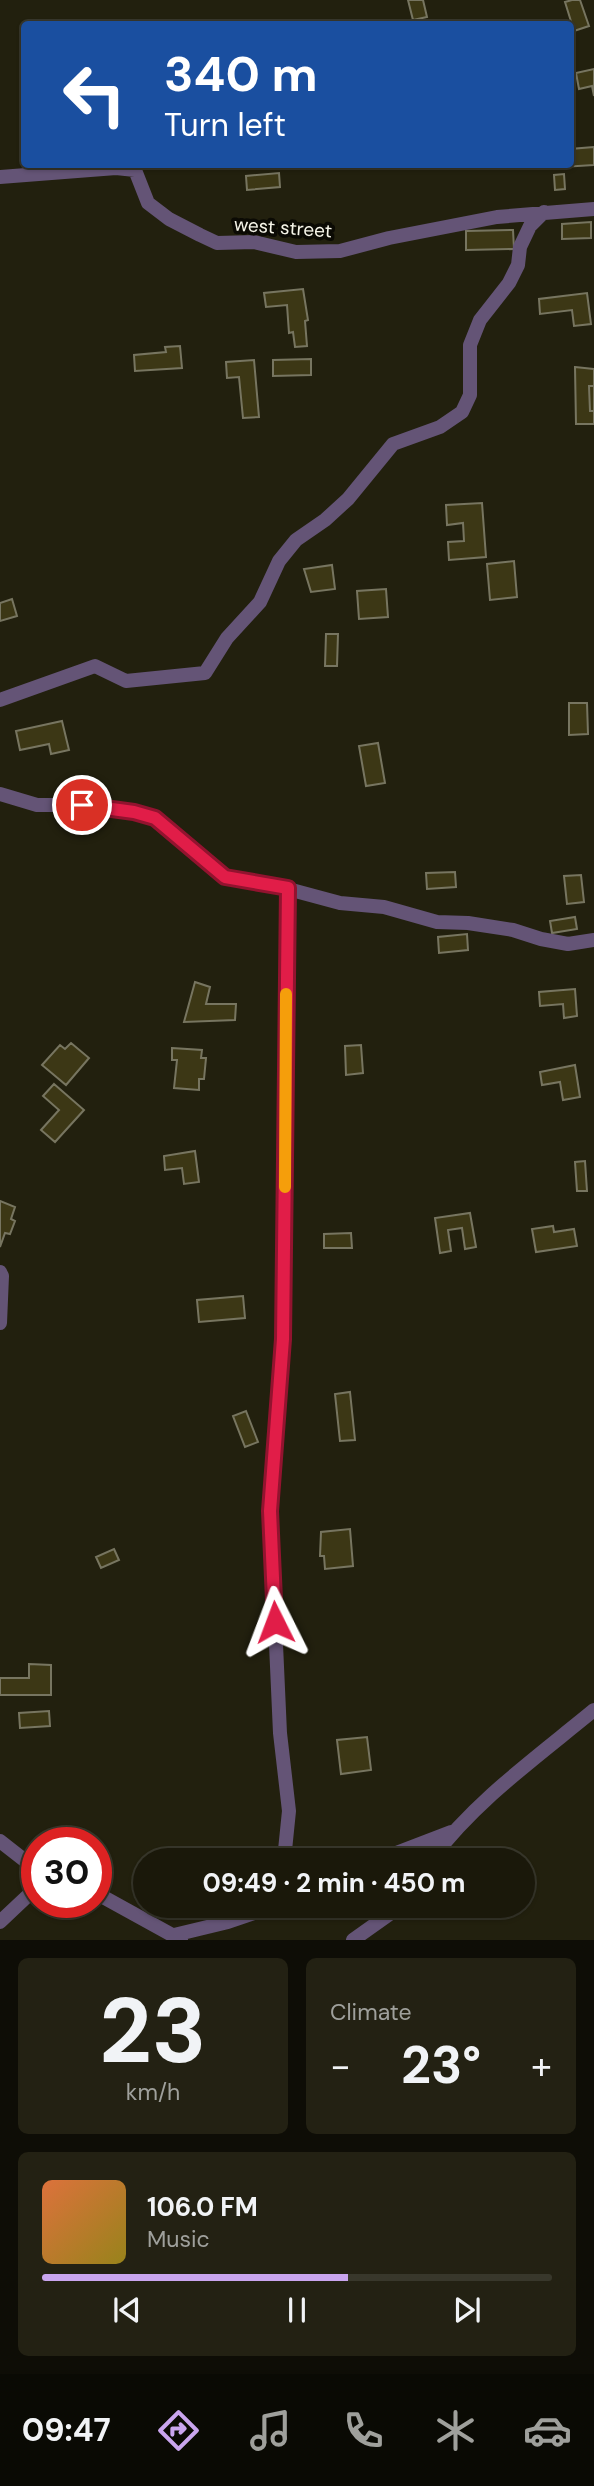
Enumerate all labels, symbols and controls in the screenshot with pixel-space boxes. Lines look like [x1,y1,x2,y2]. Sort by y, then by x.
text: 340 m [164,42,318,106]
icon: left [49,49,140,140]
text: Turn left [164,104,286,146]
street label: west street [233,212,333,243]
pin [52,775,112,835]
icon: arrive [63,786,101,824]
position arrow [238,1585,312,1659]
speed limit sign: 30 [21,1827,112,1918]
text: 09:49 · 2 min · 450 m [202,1866,466,1900]
text: 23 [99,1972,207,2090]
text: Climate [330,1997,412,2027]
text: 23° [401,2031,481,2099]
text: − [330,2041,351,2091]
text: + [531,2041,552,2091]
text: km/h [126,2077,180,2107]
text: 106.0 FM [147,2190,258,2224]
text: Music [147,2224,210,2254]
icon: previous [108,2291,146,2329]
icon: pause [278,2291,316,2329]
icon: next [448,2291,486,2329]
icon: directions [154,2406,203,2455]
icon: music [246,2406,295,2455]
icon: phone [339,2406,388,2455]
icon: climate [431,2406,480,2455]
icon: car [523,2406,572,2455]
text: 09:47 [22,2409,111,2451]

